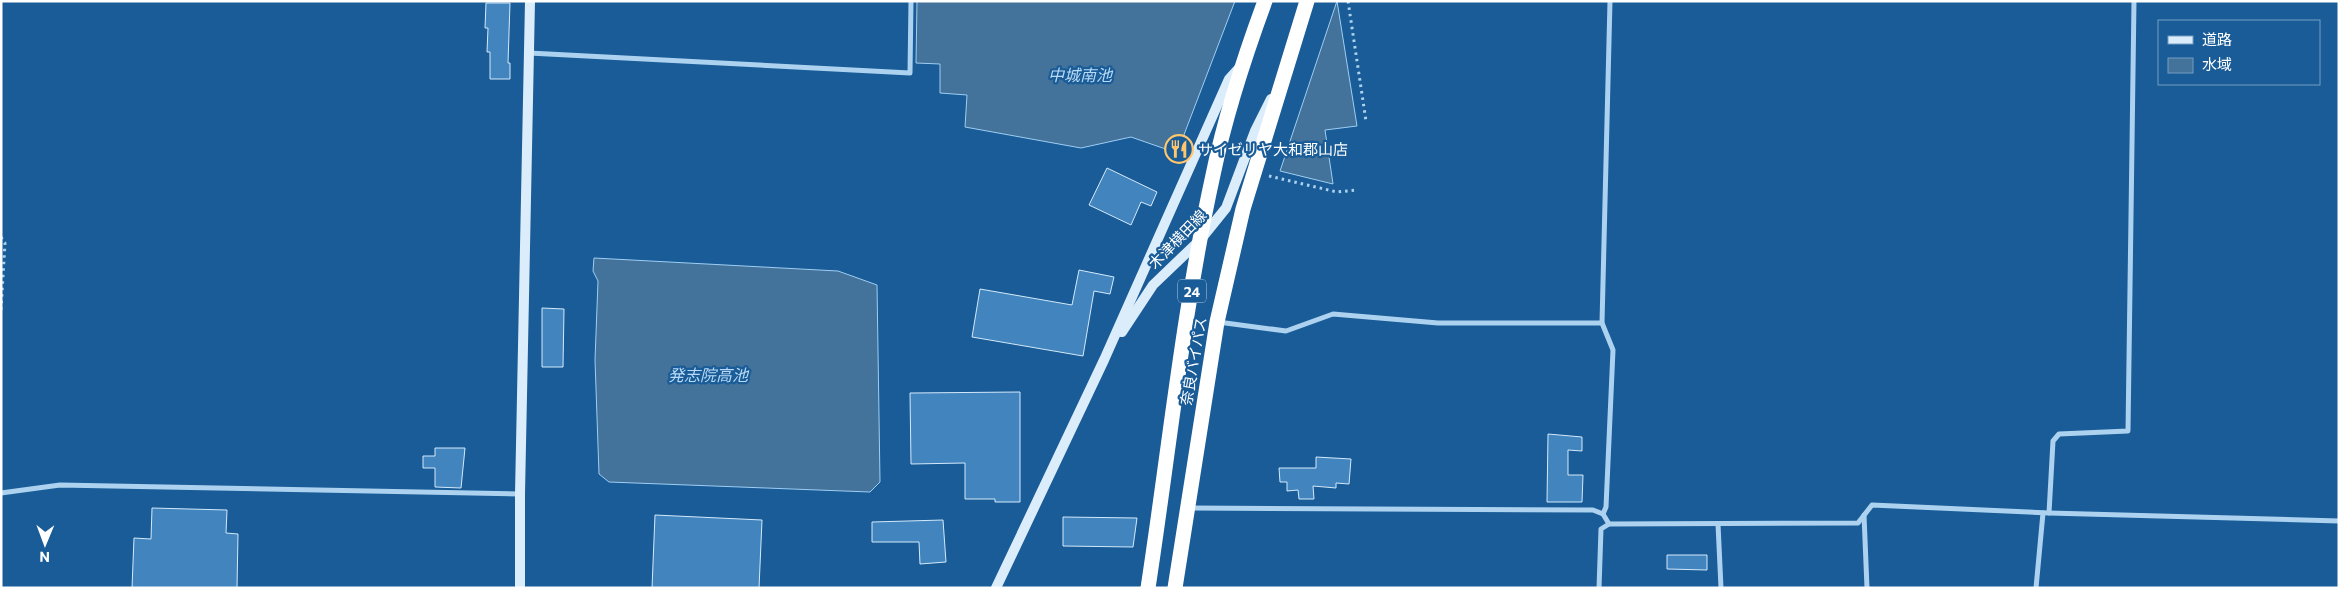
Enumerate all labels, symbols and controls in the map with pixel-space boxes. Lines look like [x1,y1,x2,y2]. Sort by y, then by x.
legend [2158,20,2320,85]
text: 道路 [2202,30,2232,48]
text: 水域 [2202,55,2232,73]
water label: 中城南池 [1048,65,1114,84]
restaurant icon: サイゼリヤ大和郡山店 [1164,134,1194,164]
place label: サイゼリヤ大和郡山店 [1198,140,1348,158]
street label: 木津横田線 [1144,206,1210,272]
road number: 24 [1178,280,1206,302]
street label: 奈良バイパス [1176,315,1210,407]
water label: 発志院高池 [668,365,750,384]
north arrow [20,519,70,569]
text: N [39,549,50,566]

